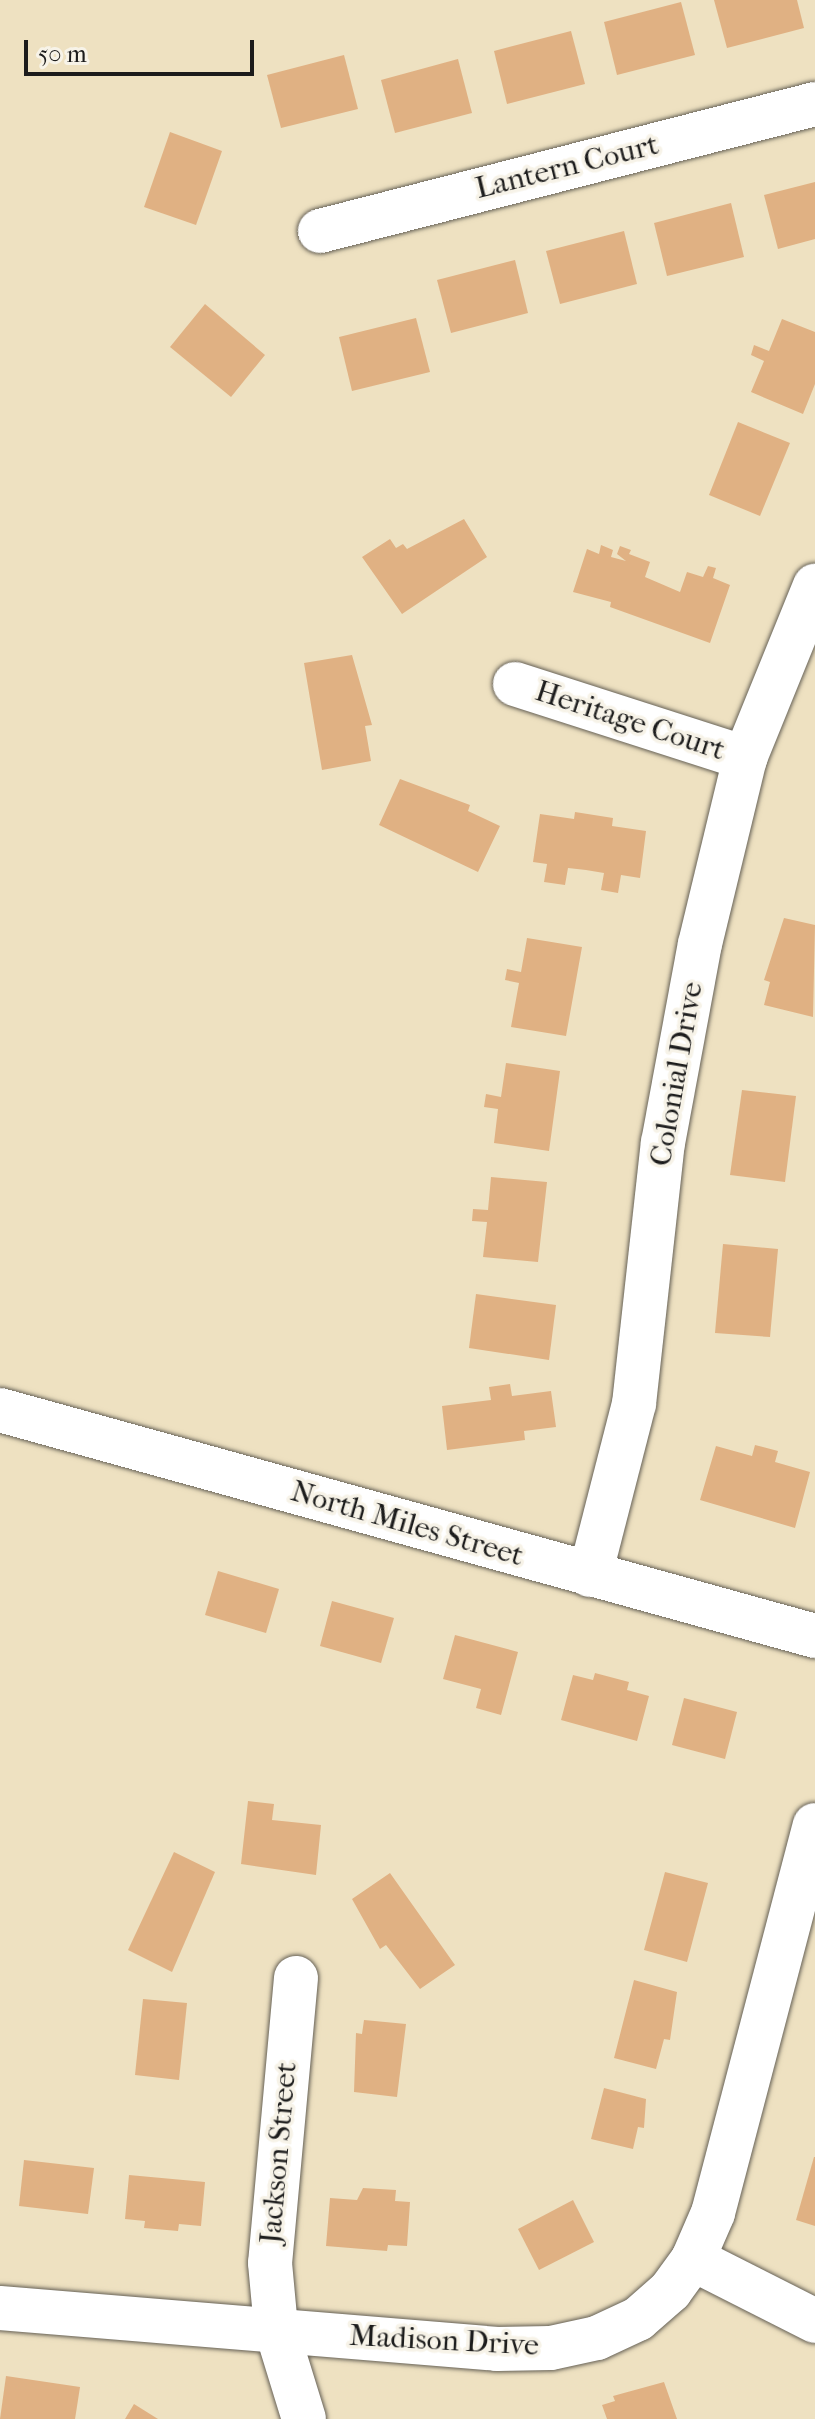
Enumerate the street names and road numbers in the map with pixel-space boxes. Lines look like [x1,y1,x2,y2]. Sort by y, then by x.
street label: Lantern Court [472,127,662,207]
street label: Heritage Court [531,673,729,769]
street label: Colonial Drive [643,979,711,1169]
street label: North Miles Street [287,1474,527,1574]
street label: Jackson Street [253,2061,305,2245]
street label: Madison Drive [348,2318,540,2364]

